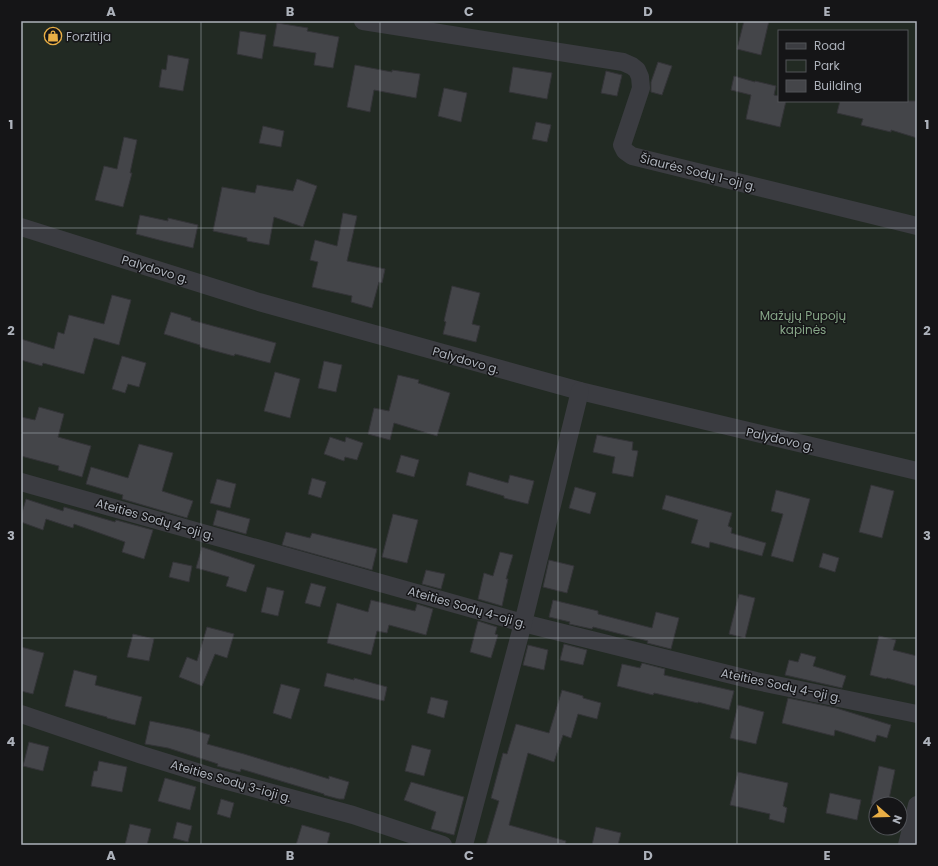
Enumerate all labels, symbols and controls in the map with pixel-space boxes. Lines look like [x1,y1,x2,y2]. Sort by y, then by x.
text: A [106,2,116,21]
text: B [286,2,295,21]
text: C [464,2,474,21]
text: D [643,2,653,21]
text: E [823,2,831,21]
shop icon: Forzitija [43,26,63,46]
place label: Forzitija [66,28,111,45]
legend [778,30,908,102]
text: Road [814,37,845,54]
text: Park [814,57,841,74]
text: Building [814,77,862,94]
text: 1 [9,115,13,134]
text: 1 [925,115,929,134]
street label: Šiaurės Sodų 1-oji g. [638,149,758,195]
street label: Palydovo g. [120,251,190,287]
park label: Mažųjų Pupojų kapinės [760,307,846,338]
text: 2 [7,321,15,340]
text: 2 [923,321,931,340]
street label: Palydovo g. [431,342,501,378]
street label: Palydovo g. [745,423,815,455]
street label: Ateities Sodų 4-oji g. [94,494,216,544]
text: 3 [7,526,15,545]
text: 3 [923,526,931,545]
street label: Ateities Sodų 4-oji g. [406,582,528,632]
street label: Ateities Sodų 4-oji g. [719,664,843,706]
text: 4 [7,732,16,751]
text: 4 [923,732,932,751]
street label: Ateities Sodų 3-ioji g. [169,756,293,806]
north arrow [868,796,908,836]
text: N [888,813,906,826]
text: A [106,846,116,865]
text: B [286,846,295,865]
text: C [464,846,474,865]
text: D [643,846,653,865]
text: E [823,846,831,865]

